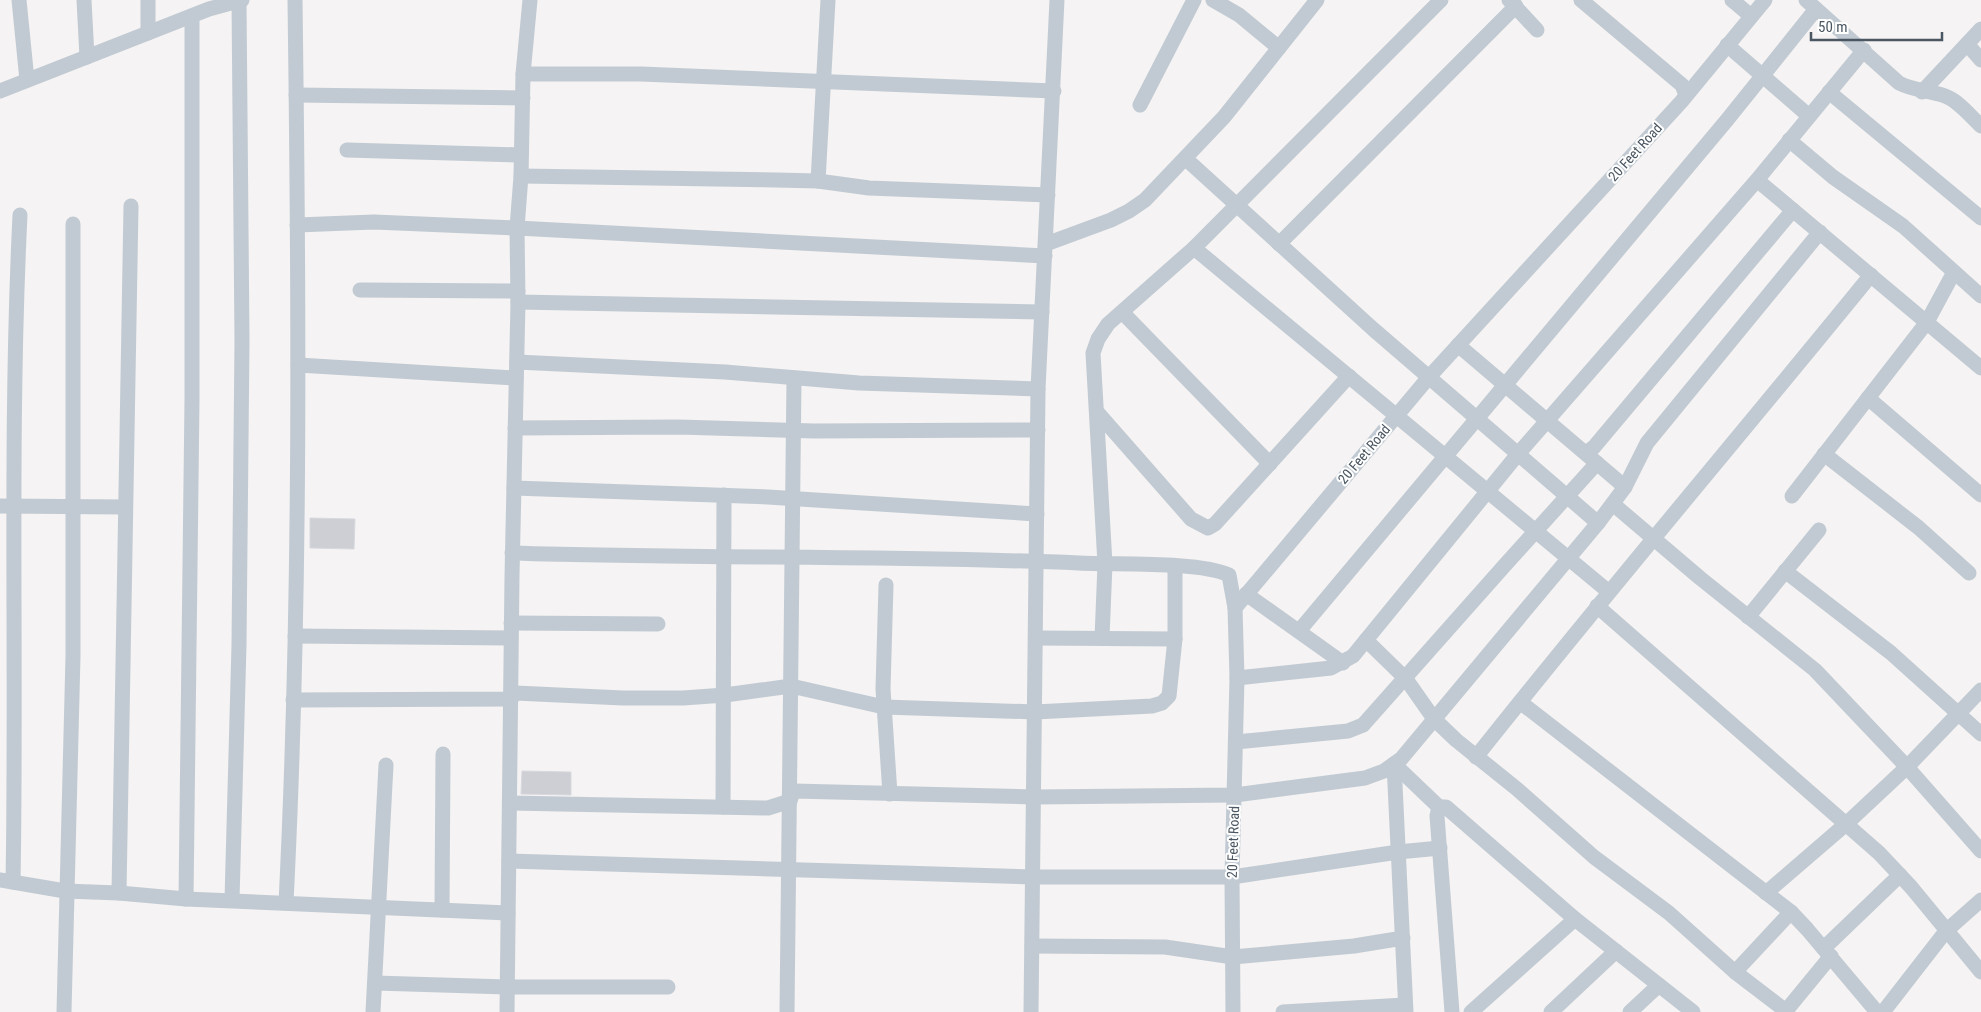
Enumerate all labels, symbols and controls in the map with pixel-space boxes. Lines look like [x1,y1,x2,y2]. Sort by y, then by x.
scale bar [1811,10,1942,42]
text: 50 m [1818,18,1848,36]
street label: 20 Feet Road [1605,120,1665,184]
street label: 20 Feet Road [1335,421,1393,487]
street label: 20 Feet Road [1224,806,1242,878]

